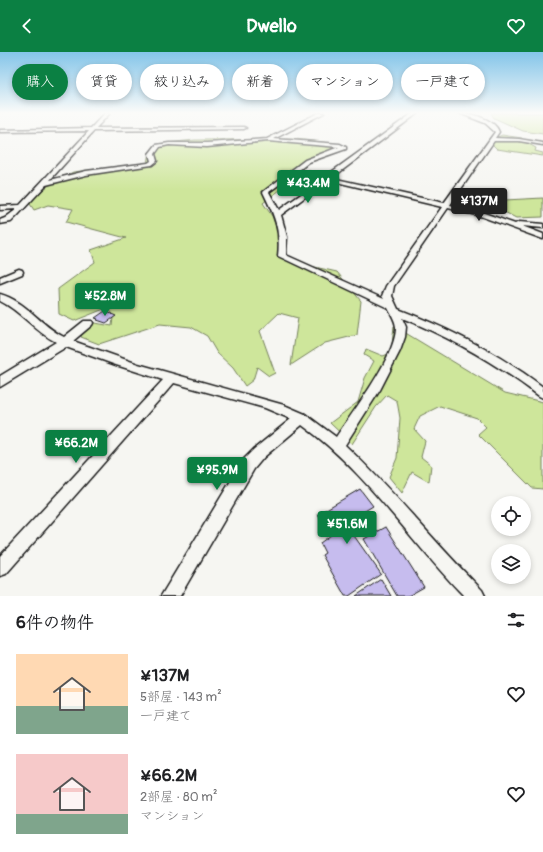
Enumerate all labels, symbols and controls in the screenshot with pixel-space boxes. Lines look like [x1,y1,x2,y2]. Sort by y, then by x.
icon: back [16,15,38,37]
text: Dwello [246,15,297,38]
icon: heart [505,15,527,37]
chip: 購入 [12,64,68,100]
chip: 賃貸 [76,64,132,100]
chip: 絞り込み [140,64,224,100]
chip: 新着 [232,64,288,100]
chip: マンション [296,64,393,100]
chip: 一戸建て [401,64,485,100]
pin: ¥43.4M [275,170,341,204]
text: ¥43.4M [286,175,330,191]
pin: ¥137M [451,188,507,222]
text: ¥137M [460,193,498,209]
pin: ¥52.8M [72,283,138,317]
text: ¥52.8M [84,288,126,304]
pin: ¥66.2M [43,430,109,464]
text: ¥66.2M [54,435,98,451]
pin: ¥95.9M [184,457,250,491]
text: ¥95.9M [196,462,238,478]
map controls [491,496,531,584]
button: locate [491,496,531,536]
pin: ¥51.6M [314,511,380,545]
text: ¥51.6M [327,516,367,532]
button: layers [491,544,531,584]
icon: filters [505,609,527,631]
text: 6件の物件 [16,612,94,633]
text: ¥137M [140,665,189,686]
icon: home [48,670,96,718]
icon: heart [505,683,527,705]
text: 5部屋 · 143 m² [140,689,222,705]
text: 一戸建て [140,708,192,724]
text: ¥66.2M [140,765,197,786]
icon: home [48,770,96,818]
icon: heart [505,783,527,805]
text: 2部屋 · 80 m² [140,789,217,805]
text: マンション [140,808,204,824]

